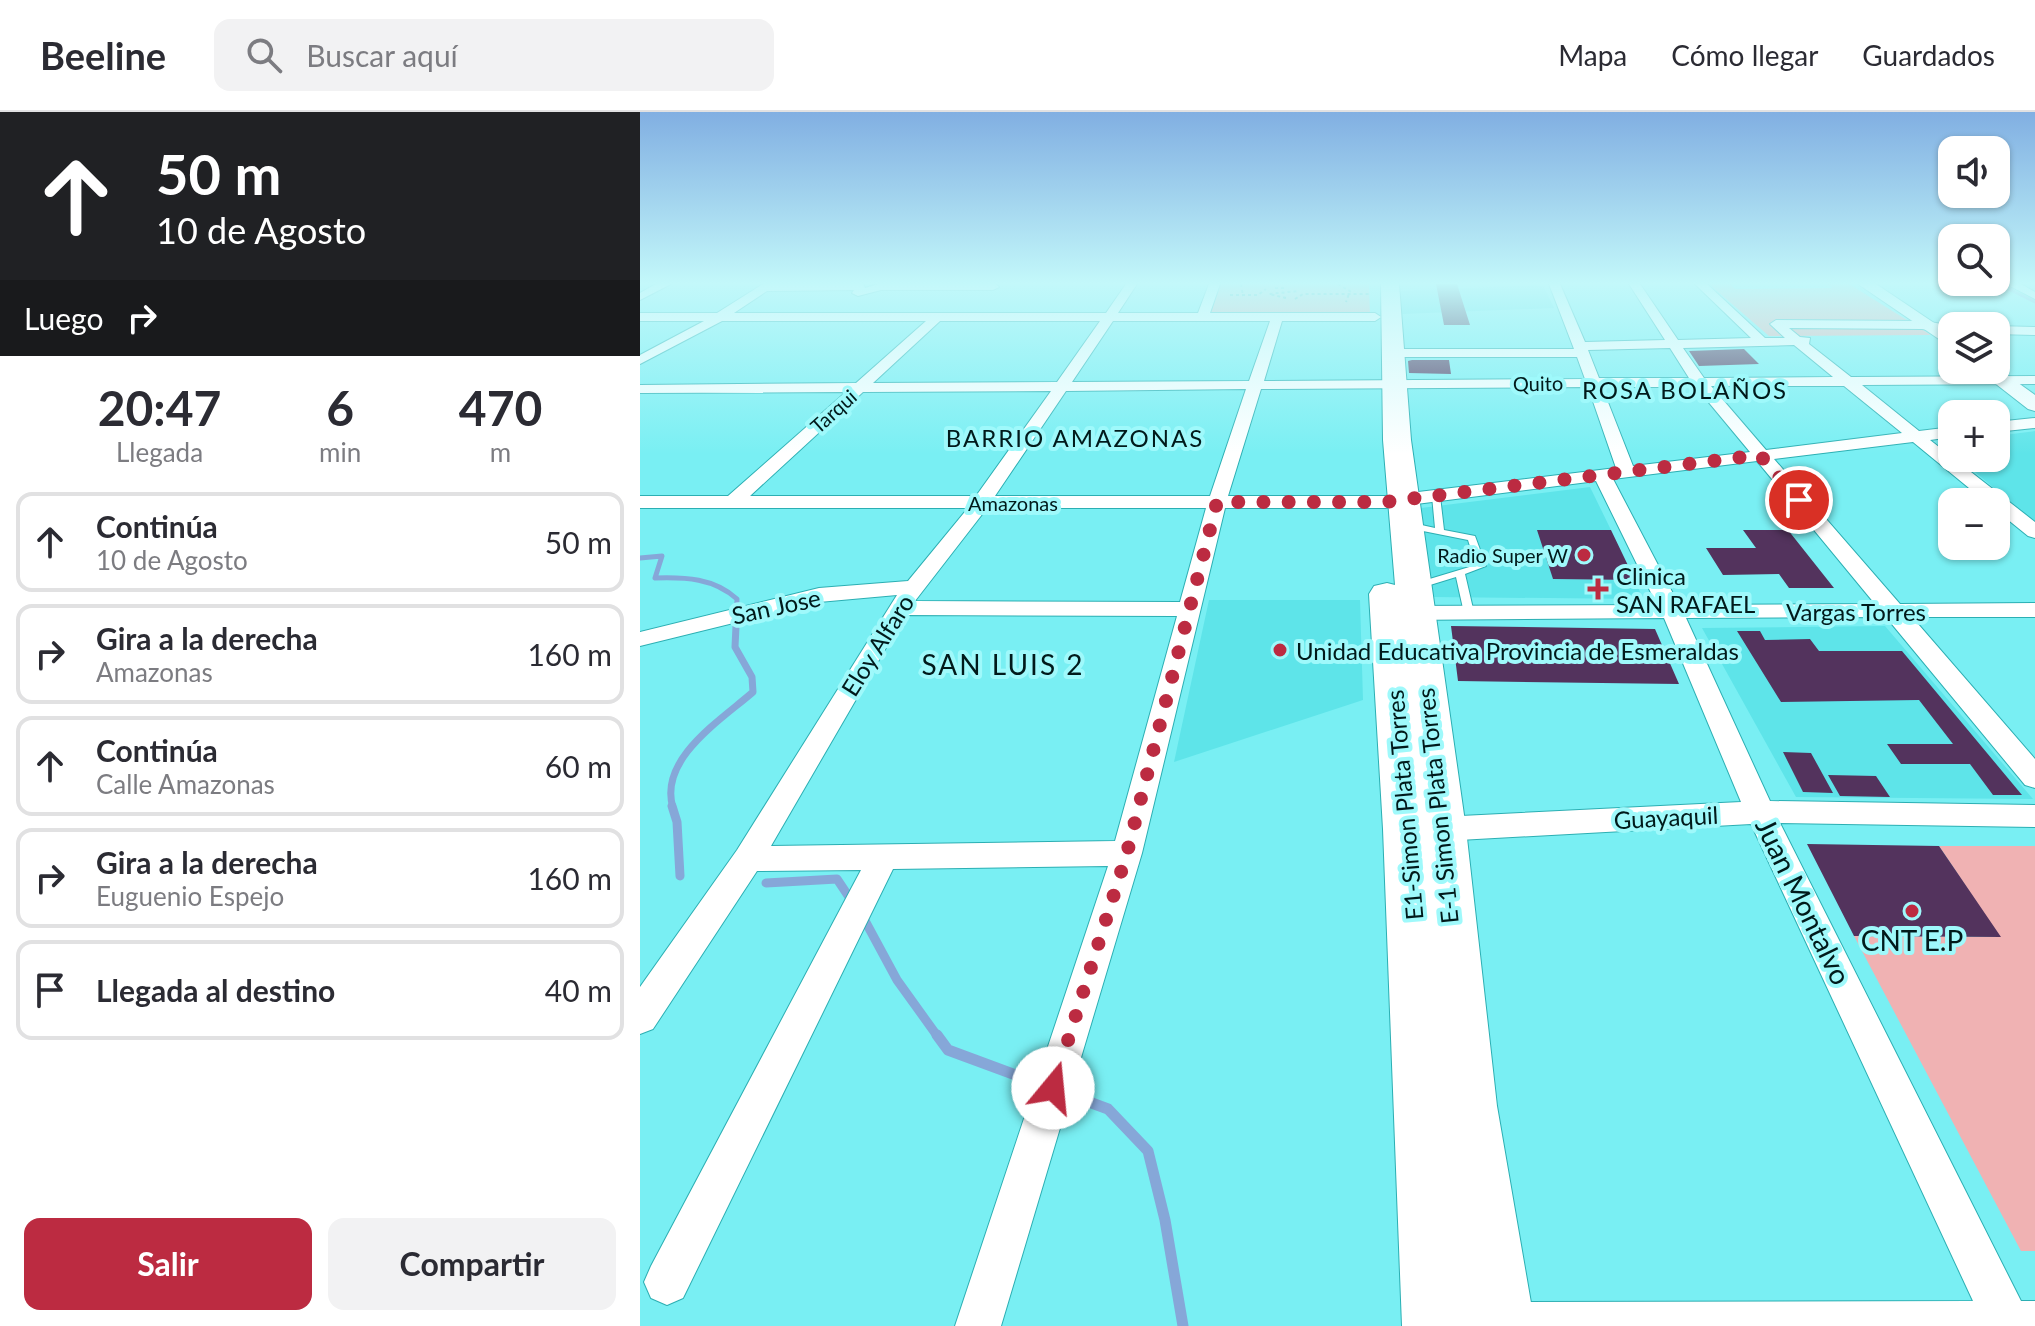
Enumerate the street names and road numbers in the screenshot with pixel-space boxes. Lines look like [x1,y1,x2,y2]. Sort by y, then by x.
street label: Quito [1513,371,1563,395]
street label: Tarqui [805,384,861,438]
street label: Amazonas [968,491,1058,515]
street label: San Jose [729,582,823,630]
street label: Eloy Alfaro [835,589,919,701]
street label: Vargas Torres [1786,597,1926,626]
street label: E-1 Simon Plata Torres [1410,687,1464,925]
street label: E1-Simon Plata Torres [1379,689,1429,921]
street label: Guayaquil [1613,800,1719,834]
street label: Juan Montalvo [1749,812,1859,990]

